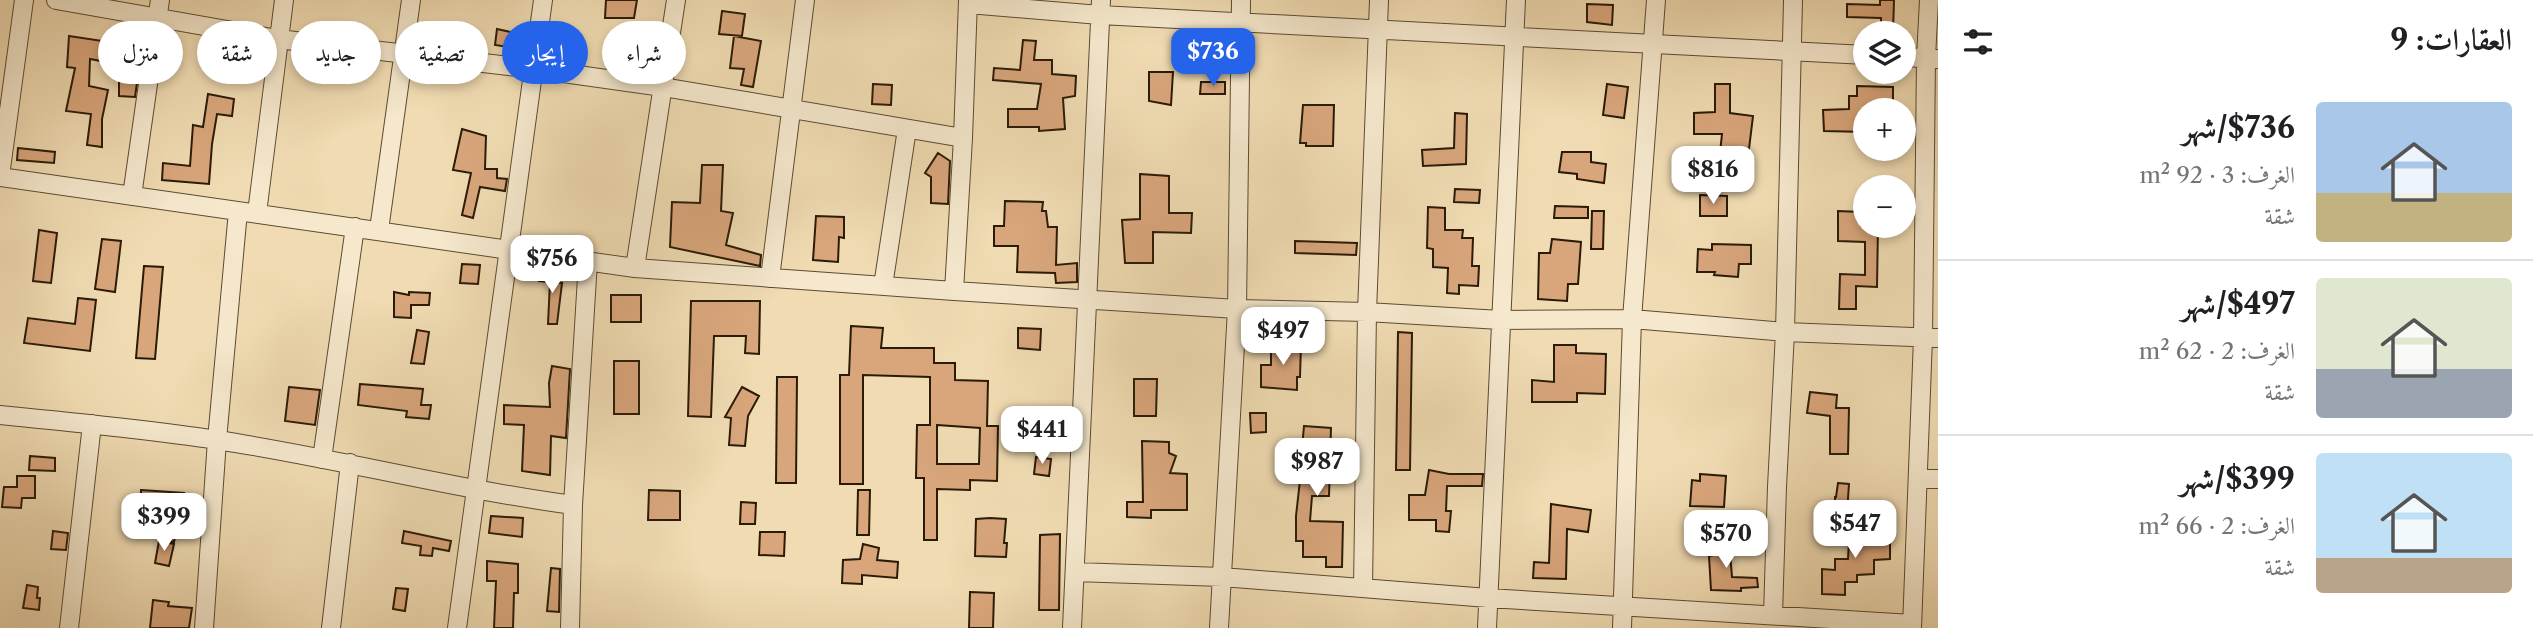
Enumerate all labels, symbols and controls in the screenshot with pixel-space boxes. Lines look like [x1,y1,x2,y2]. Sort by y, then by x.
chip: منزل [98,21,183,84]
chip: شقة [197,21,277,84]
chip: جديد [291,21,381,84]
chip: تصفية [395,21,488,84]
chip: إيجار [502,21,588,84]
chip: شراء [602,21,686,84]
map controls [1853,21,1916,238]
button: layers [1853,21,1916,84]
text: العقارات: 9 [2390,21,2512,58]
icon: filters [1959,23,1997,61]
pin: $736 [1172,28,1254,88]
text: $736 [1187,37,1239,65]
button: + [1853,98,1916,161]
text: $736/شهر [2182,109,2295,146]
icon: home [2372,130,2456,214]
pin: $816 [1672,146,1754,206]
text: $816 [1687,155,1739,183]
text: الغرف: 3 · 92 m² [2139,161,2295,189]
button: − [1853,175,1916,238]
text: شقة [2265,202,2295,230]
pin: $756 [511,236,593,295]
text: $756 [526,244,578,272]
text: $497/شهر [2181,285,2295,322]
icon: home [2372,306,2456,390]
pin: $497 [1242,308,1324,367]
text: $497 [1257,316,1309,344]
text: الغرف: 2 · 62 m² [2139,337,2295,365]
text: شقة [2265,378,2295,406]
pin: $441 [1001,406,1083,466]
text: $441 [1017,415,1067,443]
pin: $987 [1276,438,1358,498]
text: $987 [1291,447,1343,475]
text: $399/شهر [2180,460,2295,497]
icon: home [2372,481,2456,565]
pin: $399 [123,494,205,553]
pin: $547 [1814,500,1896,560]
text: $399 [137,502,191,530]
text: $547 [1829,509,1881,537]
pin: $570 [1685,510,1767,570]
text: الغرف: 2 · 66 m² [2139,512,2295,540]
text: $570 [1700,519,1752,547]
text: شقة [2265,553,2295,581]

